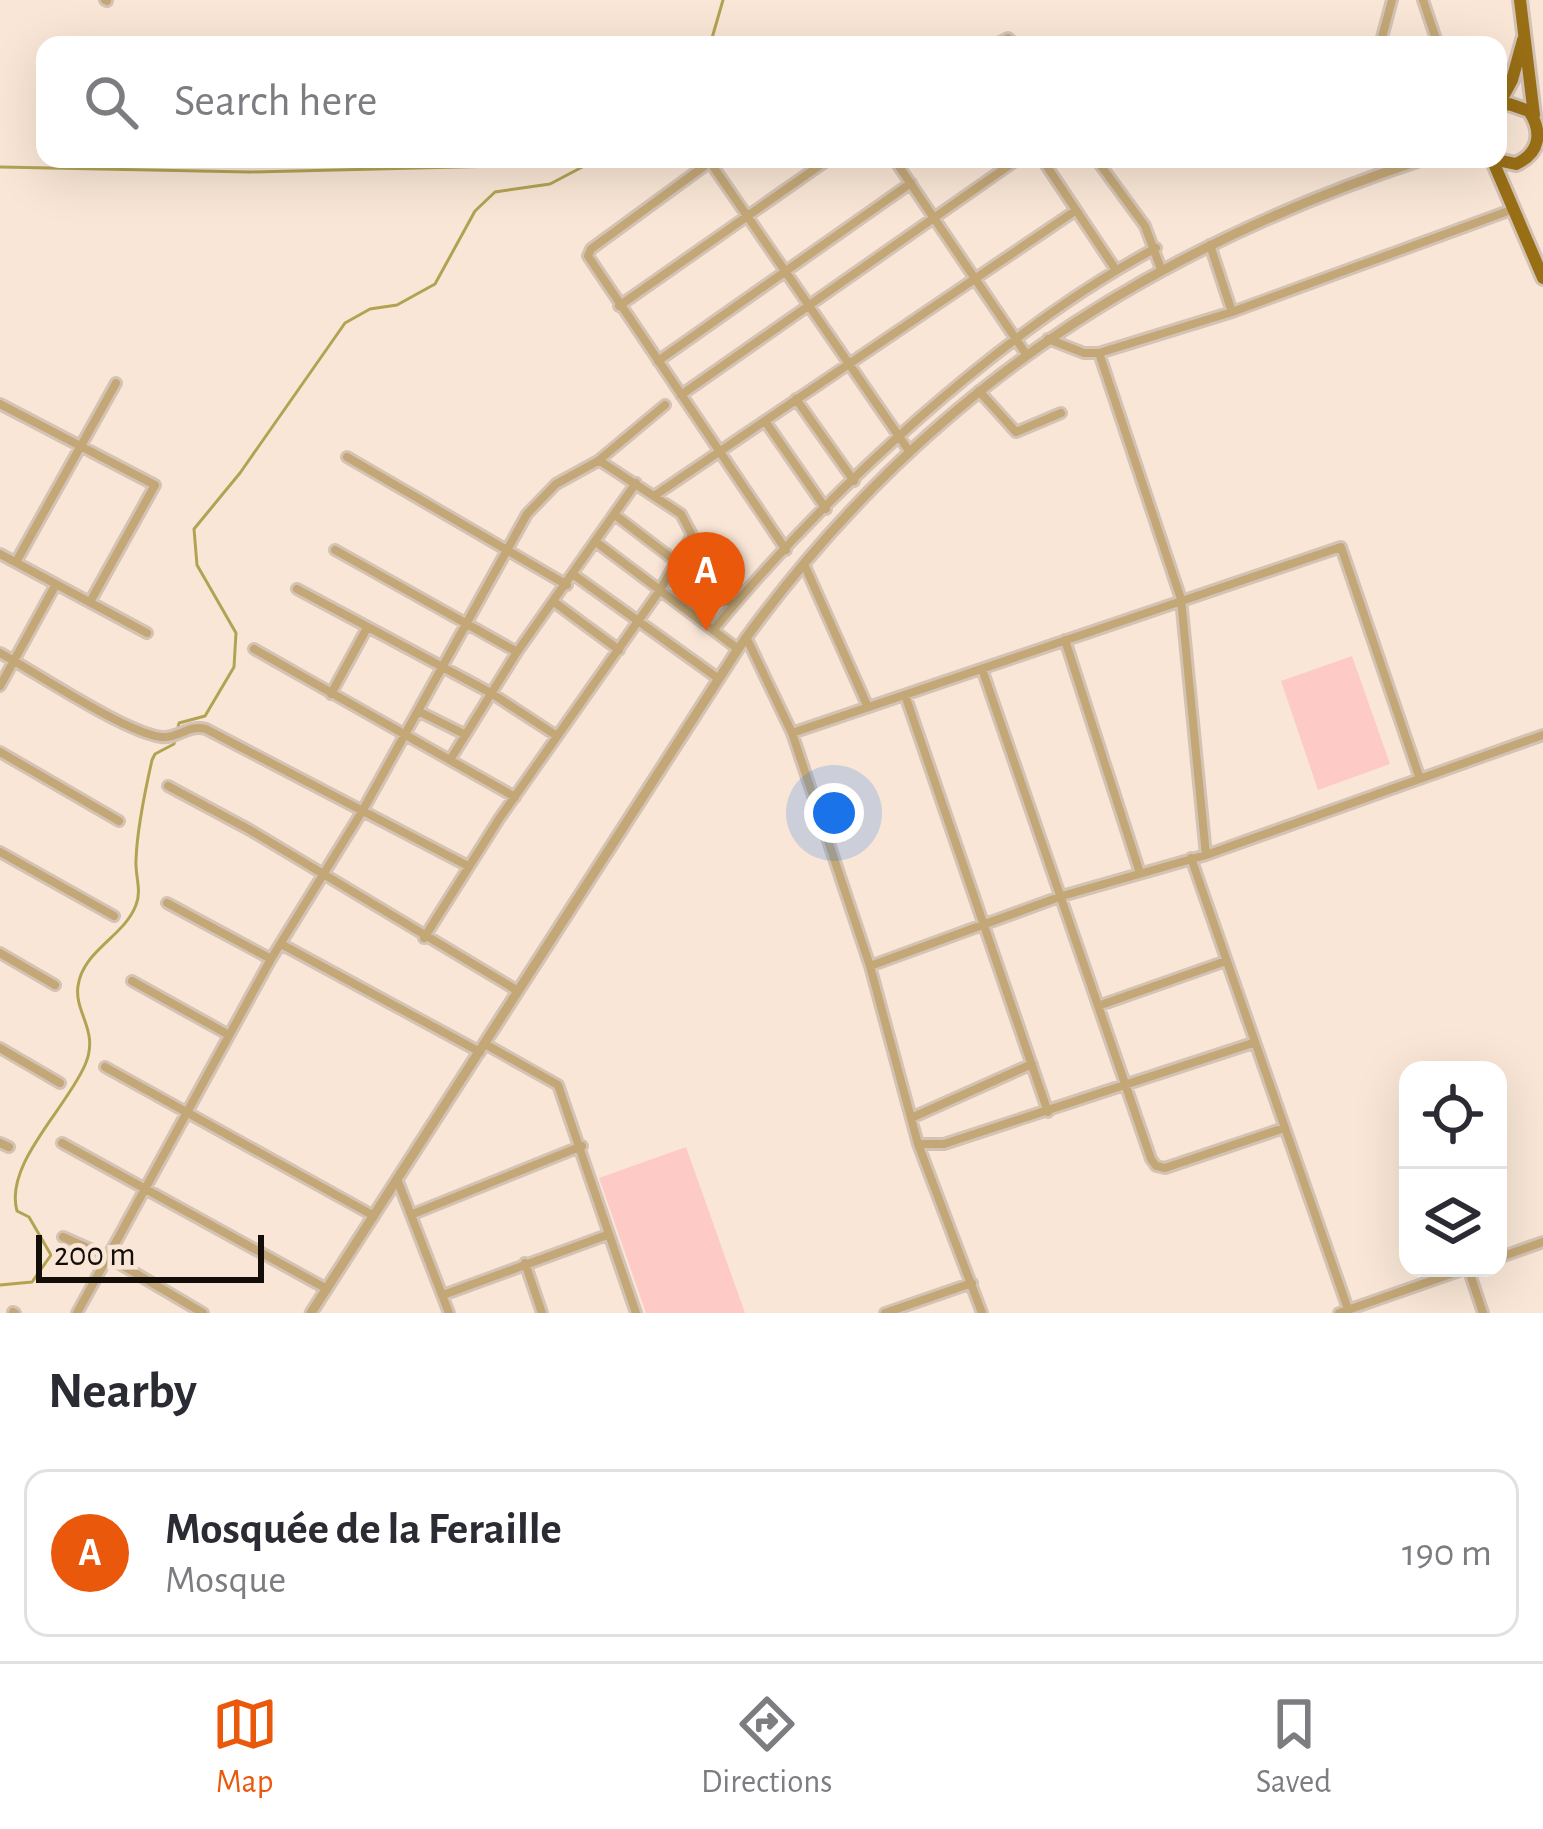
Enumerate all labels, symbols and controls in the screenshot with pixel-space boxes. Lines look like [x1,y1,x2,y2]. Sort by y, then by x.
search box [36,36,1507,168]
icon: search [78,69,144,135]
text: Search here [174,79,377,124]
pin: A [667,532,745,631]
your location [804,783,864,843]
map controls [1399,1061,1507,1277]
button: locate [1399,1061,1507,1169]
button: layers [1399,1169,1507,1277]
scale bar [36,1229,264,1282]
text: 200 m [54,1239,136,1272]
text: Nearby [48,1366,197,1417]
text: Mosquée de la Feraille [165,1507,562,1552]
text: A [78,1534,102,1573]
text: 190 m [1402,1534,1492,1573]
text: Mosque [165,1561,286,1600]
tab: Map [212,1691,278,1803]
tab: Directions [701,1691,832,1803]
tab: Saved [1256,1691,1331,1803]

